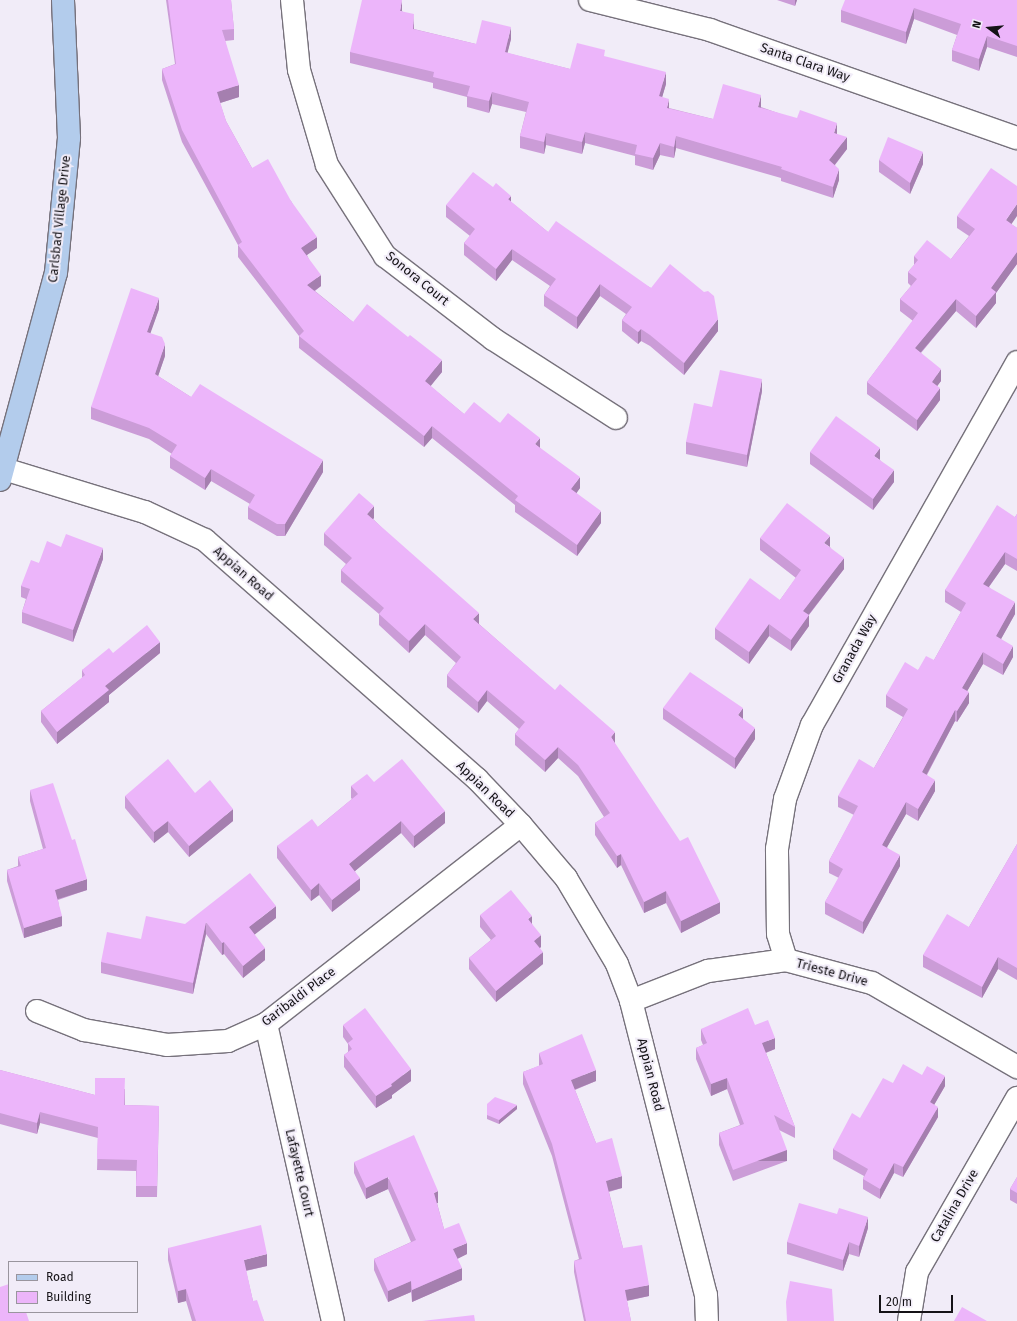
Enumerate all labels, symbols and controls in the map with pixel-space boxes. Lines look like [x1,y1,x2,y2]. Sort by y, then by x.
north arrow [969,8,1009,48]
text: N [970,19,984,30]
street label: Santa Clara Way [758,40,852,86]
street label: Carlsbad Village Drive [46,155,74,283]
street label: Sonora Court [382,249,452,309]
street label: Appian Road [210,544,276,604]
street label: Granada Way [830,612,880,686]
street label: Appian Road [453,758,517,822]
street label: Trieste Drive [794,956,870,990]
street label: Garibaldi Place [259,964,339,1030]
street label: Appian Road [633,1037,667,1113]
street label: Lafayette Court [281,1128,317,1218]
street label: Catalina Drive [928,1167,982,1245]
legend [8,1261,138,1313]
text: Road [46,1270,74,1284]
scale bar [881,1287,955,1313]
text: Building [46,1290,91,1304]
text: 20 m [886,1295,912,1309]

